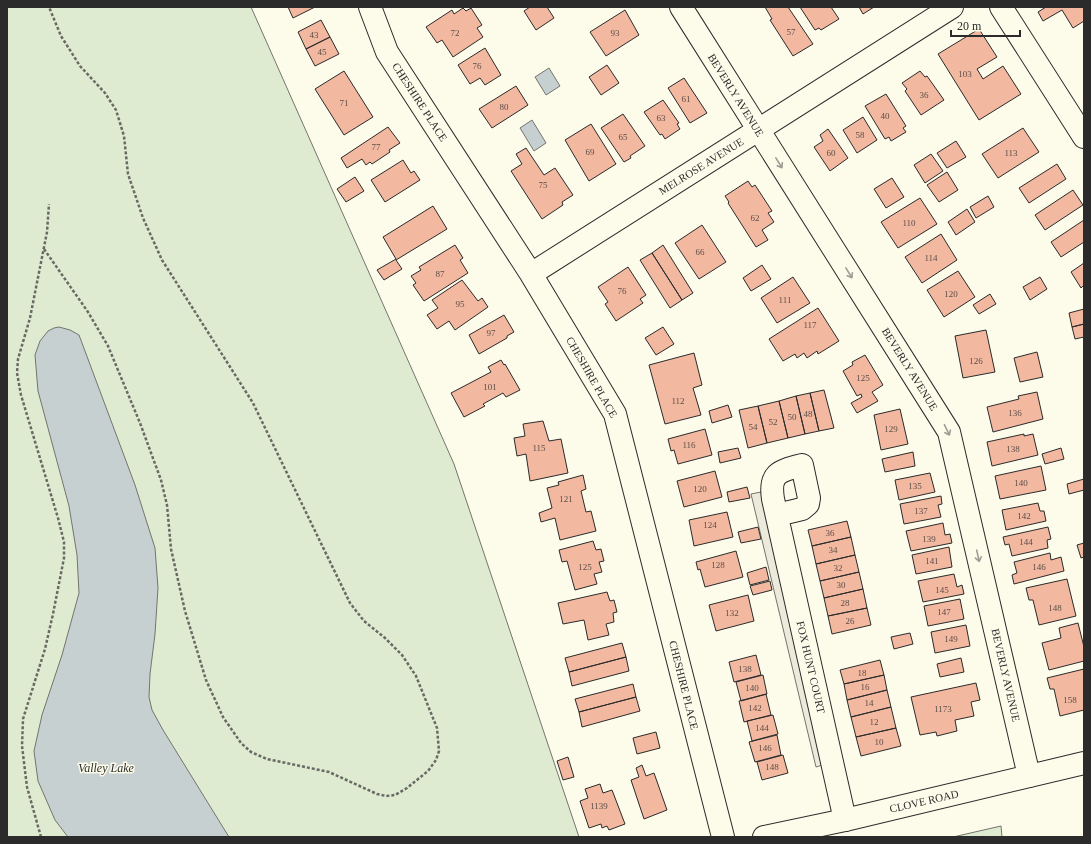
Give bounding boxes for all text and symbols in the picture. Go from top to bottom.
scale bar [951,12,1020,38]
text: 20 m [957,19,982,33]
house number: 57 [787,27,796,37]
house number: 72 [451,28,460,38]
house number: 93 [611,28,620,38]
house number: 43 [310,30,319,40]
house number: 45 [318,47,327,57]
street label: BEVERLY AVENUE [706,51,766,139]
street label: CHESHIRE PLACE [390,60,450,144]
house number: 76 [473,61,482,71]
house number: 103 [958,69,972,79]
house number: 36 [920,90,929,100]
house number: 61 [682,94,691,104]
house number: 71 [340,98,349,108]
house number: 80 [500,102,509,112]
house number: 40 [881,111,890,121]
house number: 63 [657,113,666,123]
house number: 58 [856,130,865,140]
house number: 65 [619,132,628,142]
street label: MELROSE AVENUE [657,135,746,197]
house number: 77 [372,142,381,152]
house number: 69 [586,147,595,157]
house number: 60 [827,148,836,158]
house number: 113 [1004,148,1018,158]
one-way arrow [775,157,783,168]
house number: 75 [539,180,548,190]
house number: 62 [751,213,760,223]
house number: 110 [902,218,916,228]
house number: 66 [696,247,705,257]
house number: 114 [924,253,938,263]
one-way arrow [844,267,853,278]
house number: 87 [436,269,445,279]
house number: 76 [618,286,627,296]
house number: 120 [944,289,958,299]
house number: 111 [779,295,791,305]
house number: 95 [456,299,465,309]
house number: 117 [803,320,817,330]
street label: BEVERLY AVENUE [880,325,940,413]
house number: 97 [487,328,496,338]
street label: CHESHIRE PLACE [564,334,620,420]
house number: 126 [969,356,983,366]
house number: 125 [856,373,870,383]
house number: 101 [483,382,497,392]
house number: 112 [671,396,685,406]
house number: 136 [1008,408,1022,418]
house number: 48 [804,409,813,419]
house number: 50 [788,412,797,422]
house number: 52 [769,417,778,427]
house number: 54 [749,422,758,432]
house number: 129 [884,424,898,434]
one-way arrow [944,424,951,436]
house number: 116 [682,440,696,450]
house number: 115 [532,443,546,453]
house number: 138 [1006,444,1020,454]
house number: 140 [1014,478,1028,488]
house number: 135 [908,481,922,491]
house number: 120 [693,484,707,494]
house number: 121 [559,494,573,504]
house number: 137 [914,506,928,516]
house number: 142 [1017,511,1031,521]
house number: 124 [703,520,717,530]
house number: 36 [826,528,835,538]
house number: 139 [922,534,936,544]
house number: 144 [1019,537,1033,547]
house number: 34 [829,545,838,555]
one-way arrow [975,549,983,562]
house number: 141 [925,556,939,566]
house number: 128 [711,560,725,570]
house number: 125 [578,562,592,572]
house number: 146 [1032,562,1046,572]
house number: 32 [834,563,843,573]
house number: 30 [837,580,846,590]
house number: 145 [935,585,949,595]
house number: 28 [841,598,850,608]
house number: 148 [1048,603,1062,613]
house number: 147 [937,607,951,617]
house number: 132 [725,608,739,618]
house number: 26 [846,616,855,626]
street label: FOX HUNT COURT [795,620,828,715]
street label: BEVERLY AVENUE [989,627,1023,723]
house number: 149 [944,634,958,644]
street label: CHESHIRE PLACE [667,639,701,731]
house number: 138 [738,664,752,674]
house number: 18 [858,668,867,678]
house number: 16 [861,682,870,692]
house number: 140 [745,683,759,693]
house number: 158 [1063,695,1077,705]
house number: 14 [865,698,874,708]
house number: 142 [748,703,762,713]
house number: 1173 [934,704,952,714]
house number: 12 [870,717,879,727]
house number: 144 [755,723,769,733]
house number: 10 [875,737,884,747]
house number: 146 [758,743,772,753]
water label: Valley Lake [78,761,134,775]
house number: 148 [765,762,779,772]
street label: CLOVE ROAD [888,787,960,815]
house number: 1139 [590,801,608,811]

